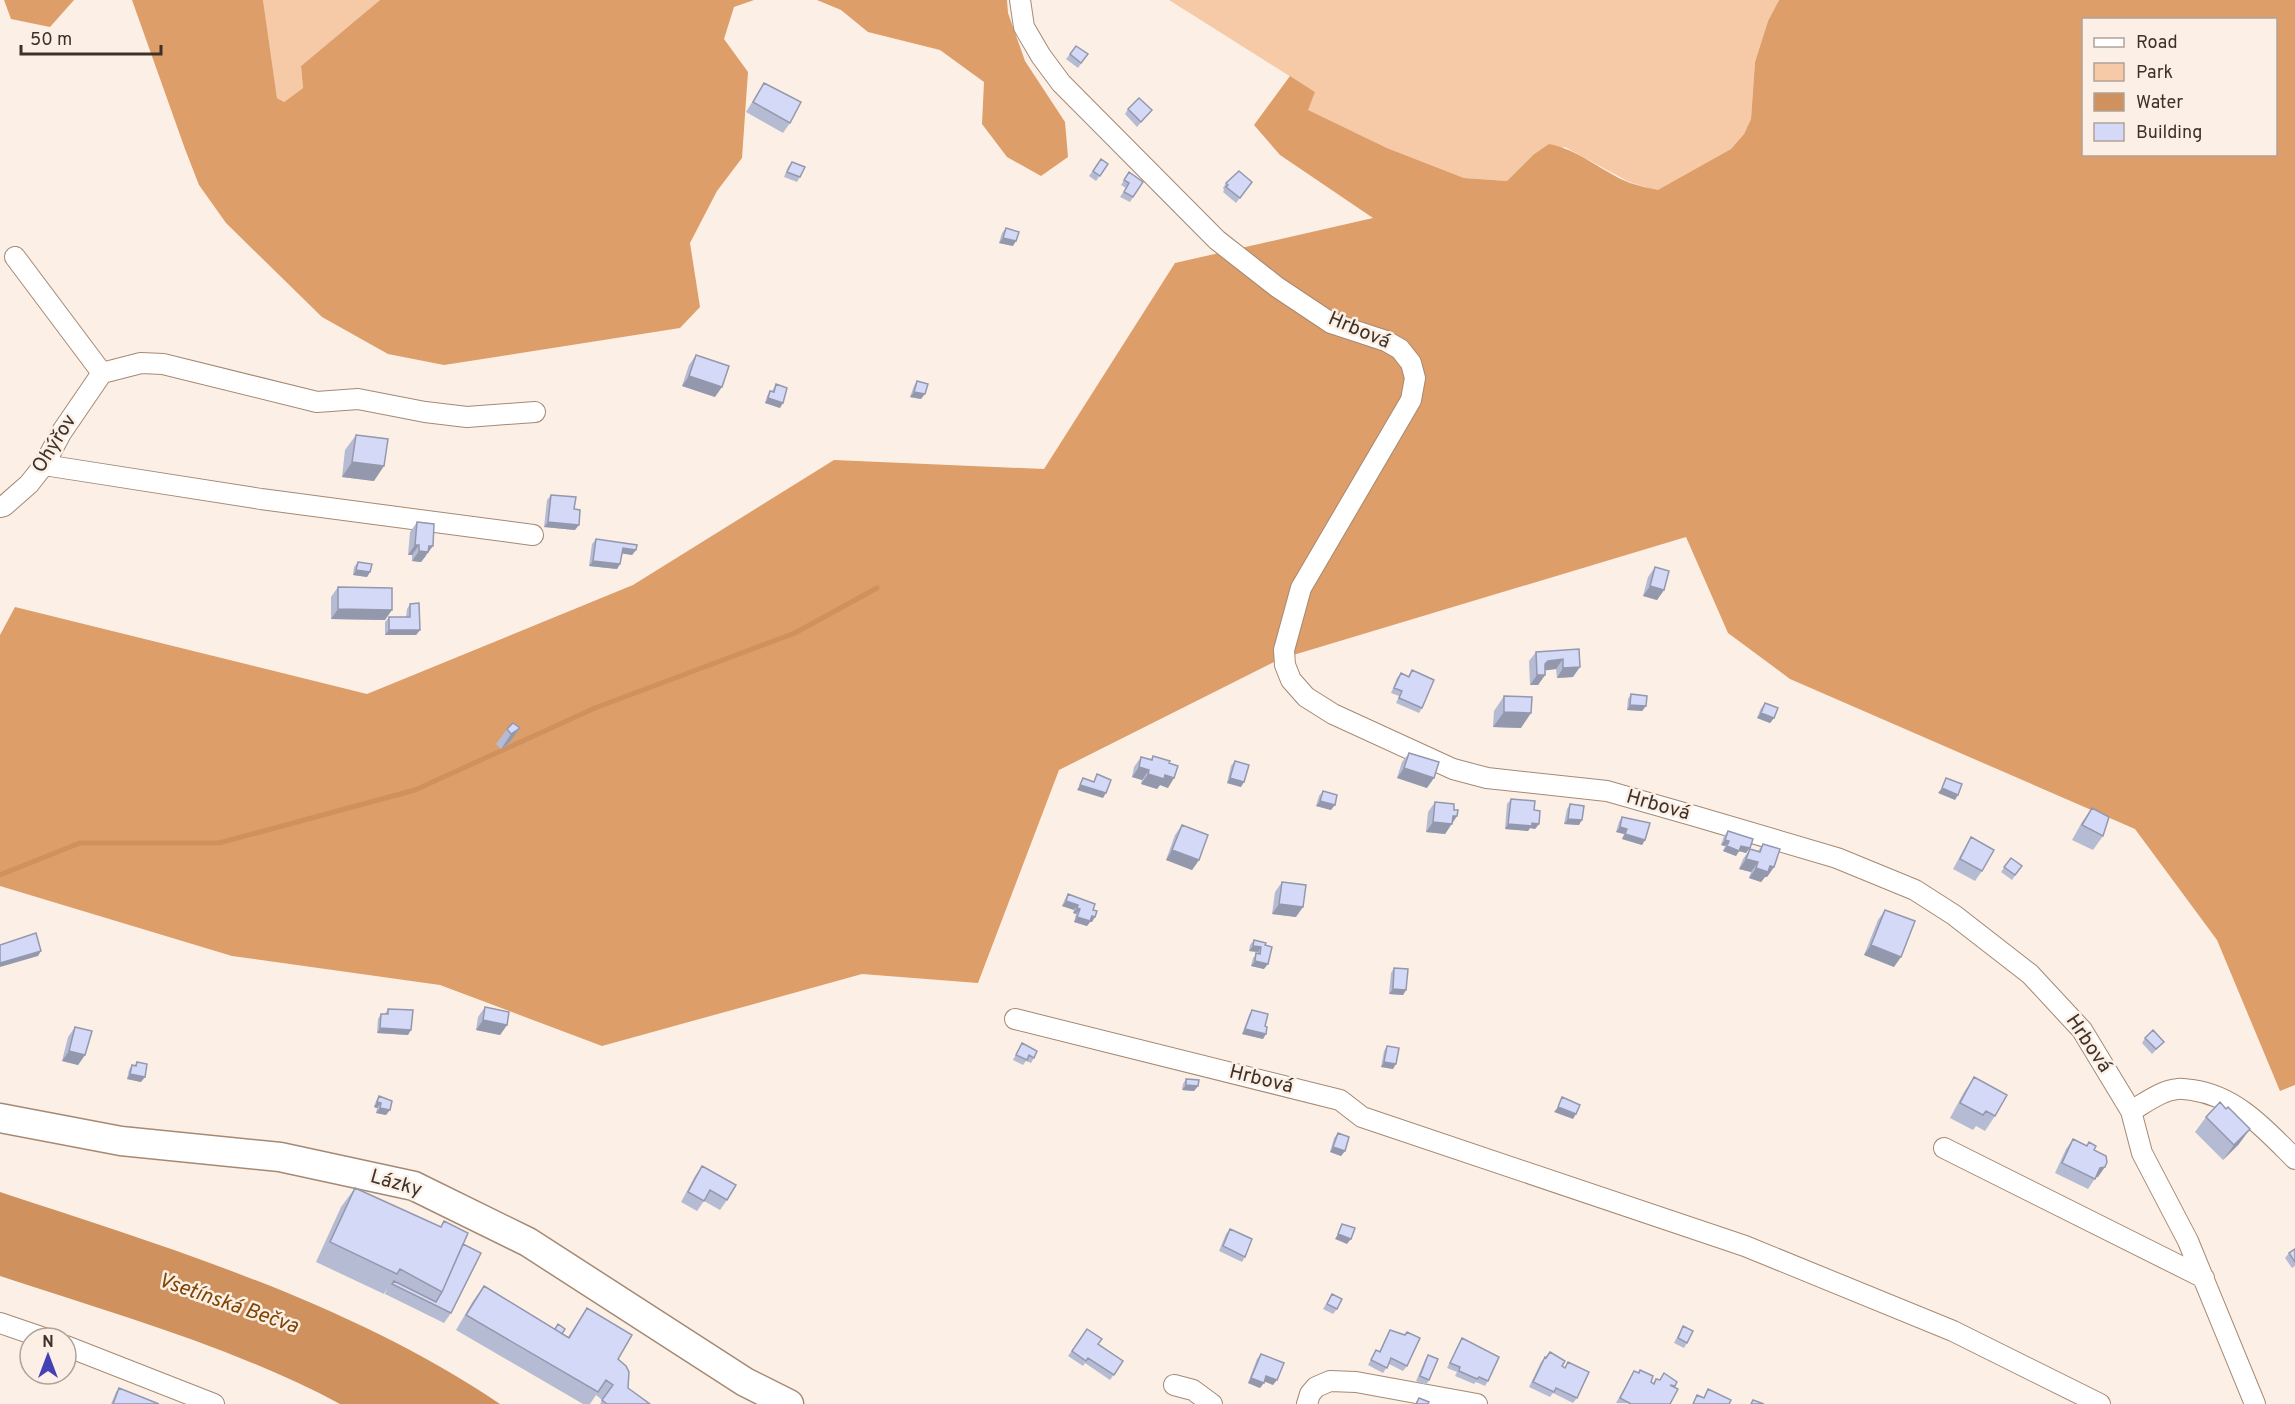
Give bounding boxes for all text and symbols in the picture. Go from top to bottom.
scale bar [21,18,160,56]
legend [2082,18,2277,156]
text: 50 m [30,29,72,52]
text: Road [2136,32,2178,55]
text: Park [2136,62,2173,85]
text: Water [2136,92,2183,115]
text: Building [2136,122,2202,145]
street label: Hrbová [1324,306,1394,356]
street label: Ohýřov [27,410,83,478]
street label: Hrbová [1623,785,1693,827]
street label: Hrbová [2059,1010,2117,1078]
street label: Hrbová [1226,1060,1296,1100]
street label: Lázky [367,1164,425,1204]
water label: Vsetínská Bečva [154,1267,302,1341]
north arrow [18,1326,78,1386]
text: N [42,1333,54,1353]

